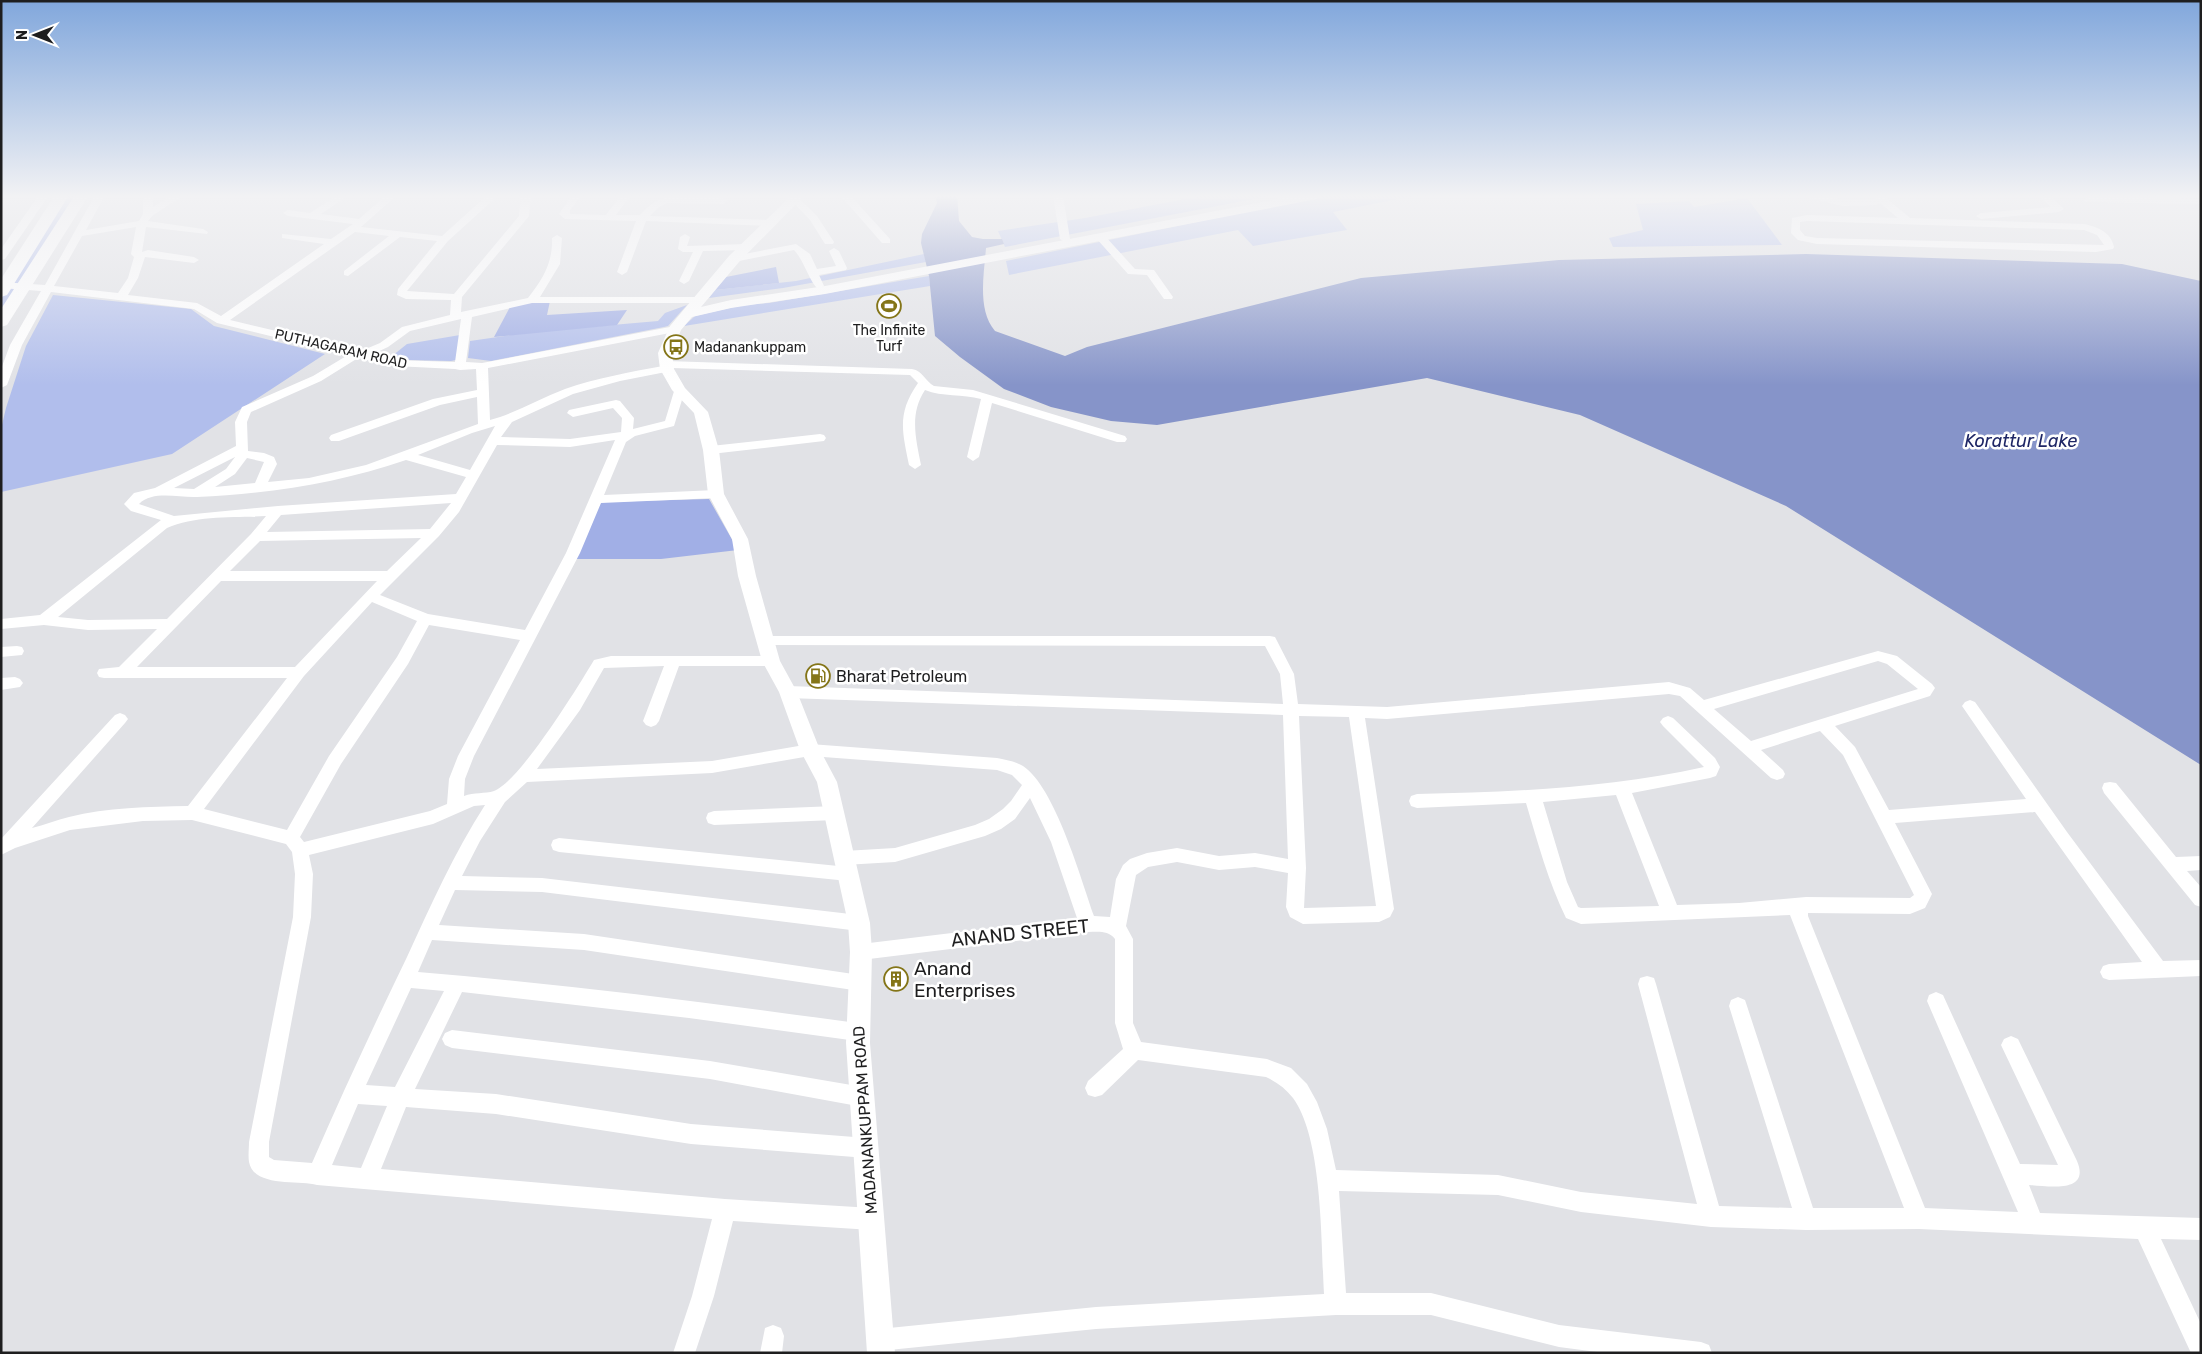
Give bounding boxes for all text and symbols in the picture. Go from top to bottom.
north arrow [10,10,60,60]
text: N [14,30,31,40]
sports icon: The Infinite Turf [876,293,902,319]
place label: The Infinite Turf [853,322,926,355]
street label: PUTHAGARAM ROAD [273,325,409,373]
bus stop icon: Madanankuppam [663,334,689,360]
place label: Madanankuppam [694,339,806,356]
water label: Korattur Lake [1965,430,2077,452]
fuel station icon: Bharat Petroleum [805,663,831,689]
place label: Bharat Petroleum [836,667,967,686]
street label: ANAND STREET [950,914,1090,952]
place label: Anand Enterprises [914,957,1015,1002]
building icon: Anand Enterprises [883,966,909,992]
street label: MADANANKUPPAM ROAD [849,1025,881,1215]

